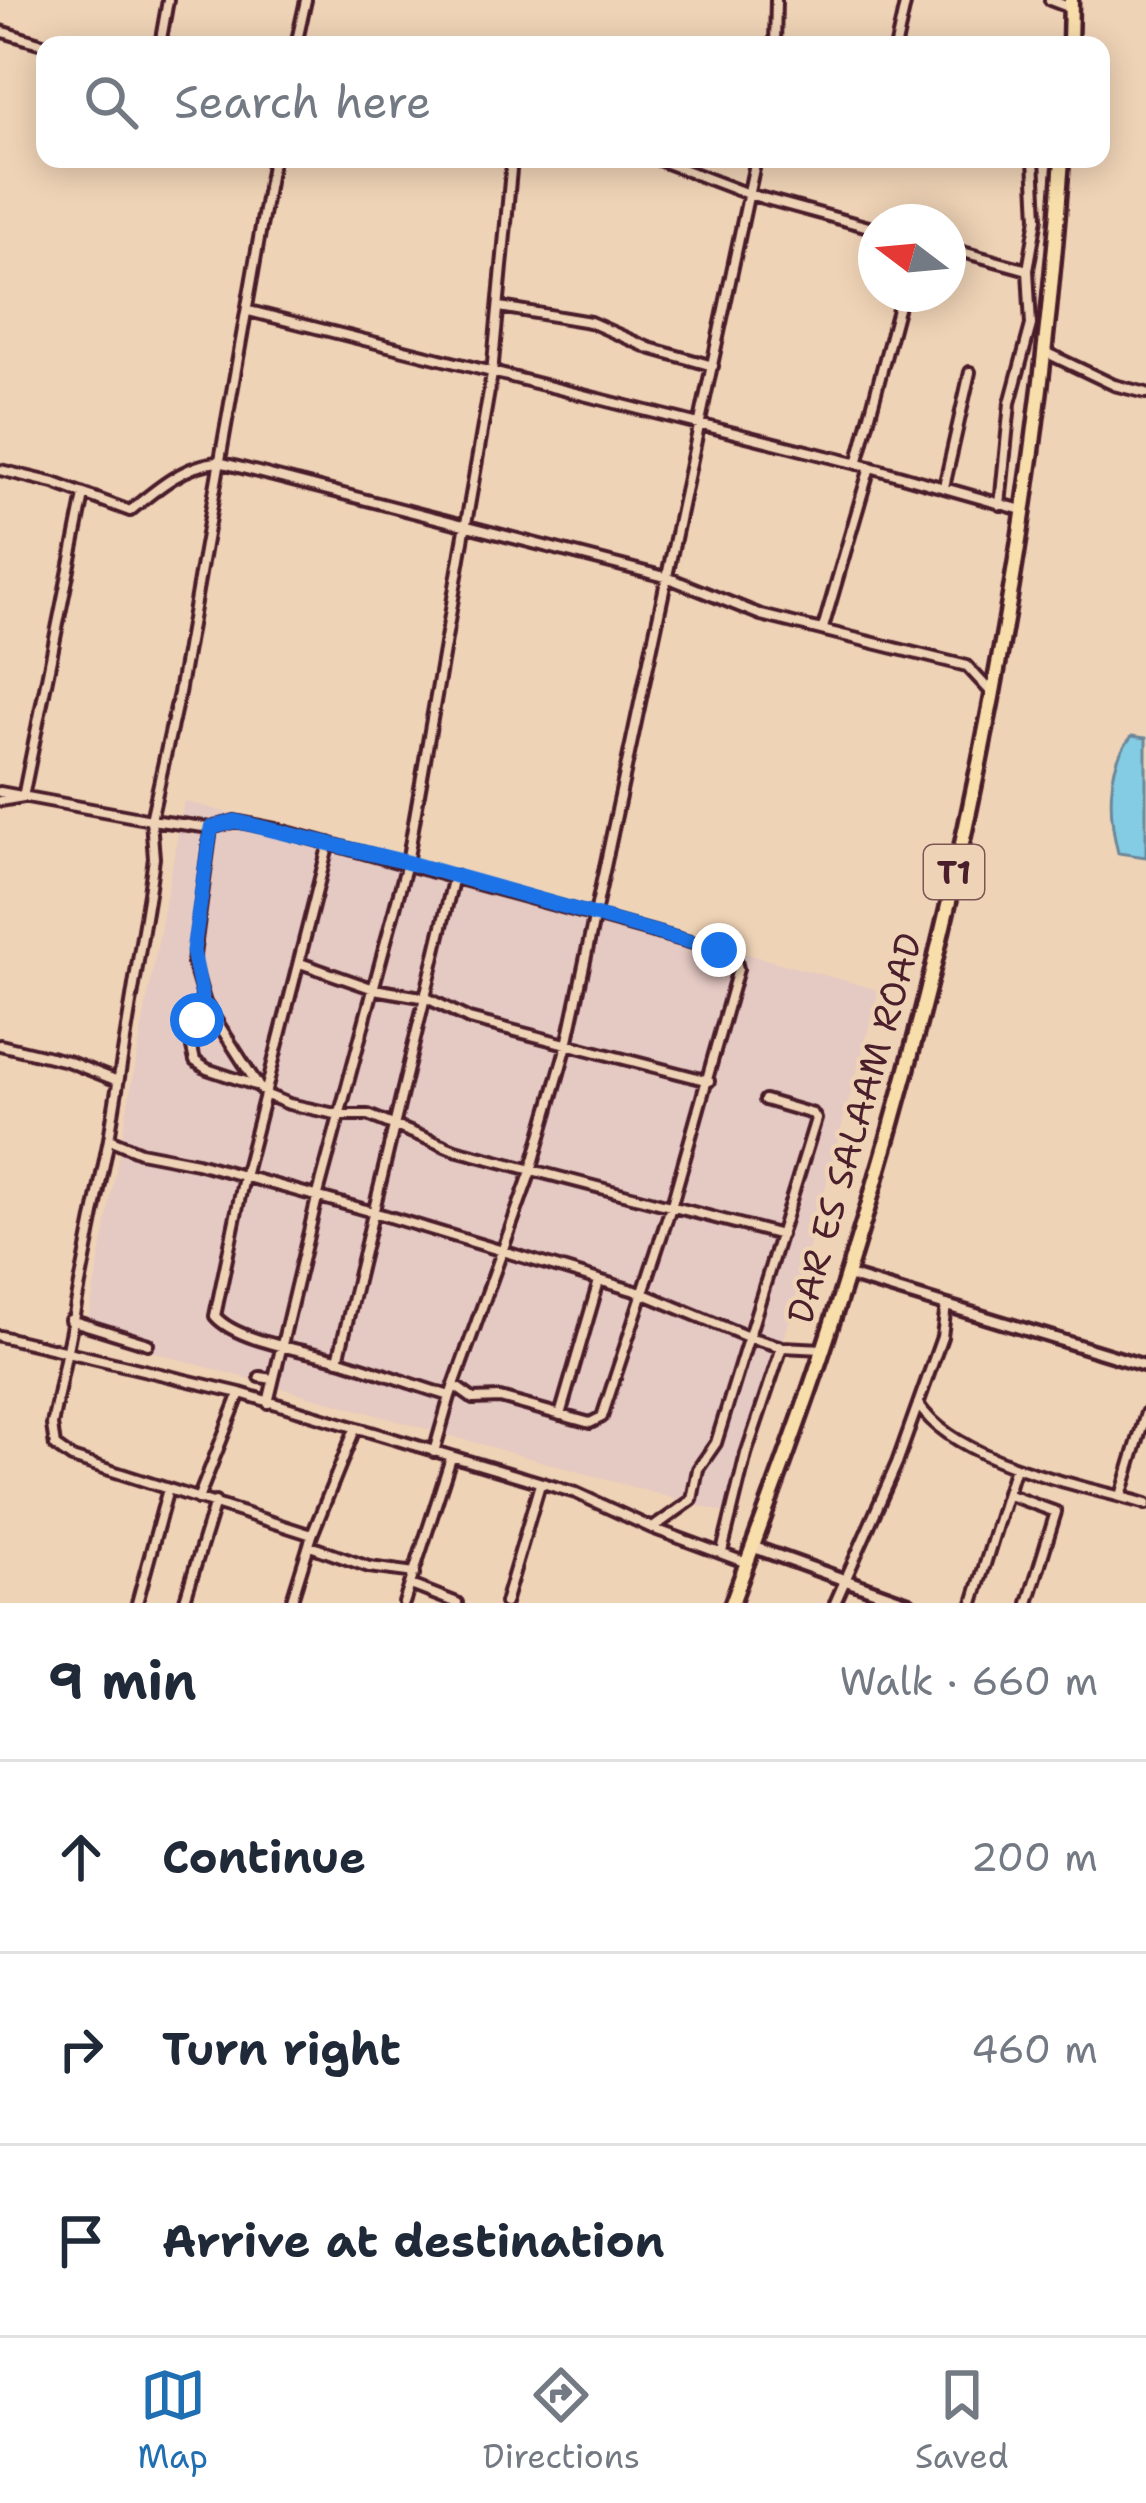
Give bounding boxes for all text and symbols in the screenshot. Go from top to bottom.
search box [36,36,1110,168]
icon: search [78,69,144,135]
text: Search here [174,72,431,132]
north arrow [858,204,966,312]
road number: T1 [924,845,984,899]
route end [692,923,746,977]
street label: DAR ES SALAAM ROAD [775,927,934,1329]
route start [170,993,224,1047]
text: 9 min [48,1647,197,1715]
text: Walk · 660 m [839,1655,1098,1707]
icon: ahead [48,1824,114,1890]
text: Continue [162,1827,366,1887]
text: 200 m [971,1831,1098,1883]
icon: right [48,2016,114,2082]
text: Turn right [162,2019,401,2079]
text: 460 m [971,2023,1098,2075]
icon: arrive [48,2208,114,2274]
text: Arrive at destination [162,2211,665,2271]
tab: Map [137,2362,208,2479]
tab: Directions [483,2362,640,2479]
tab: Saved [915,2362,1009,2479]

